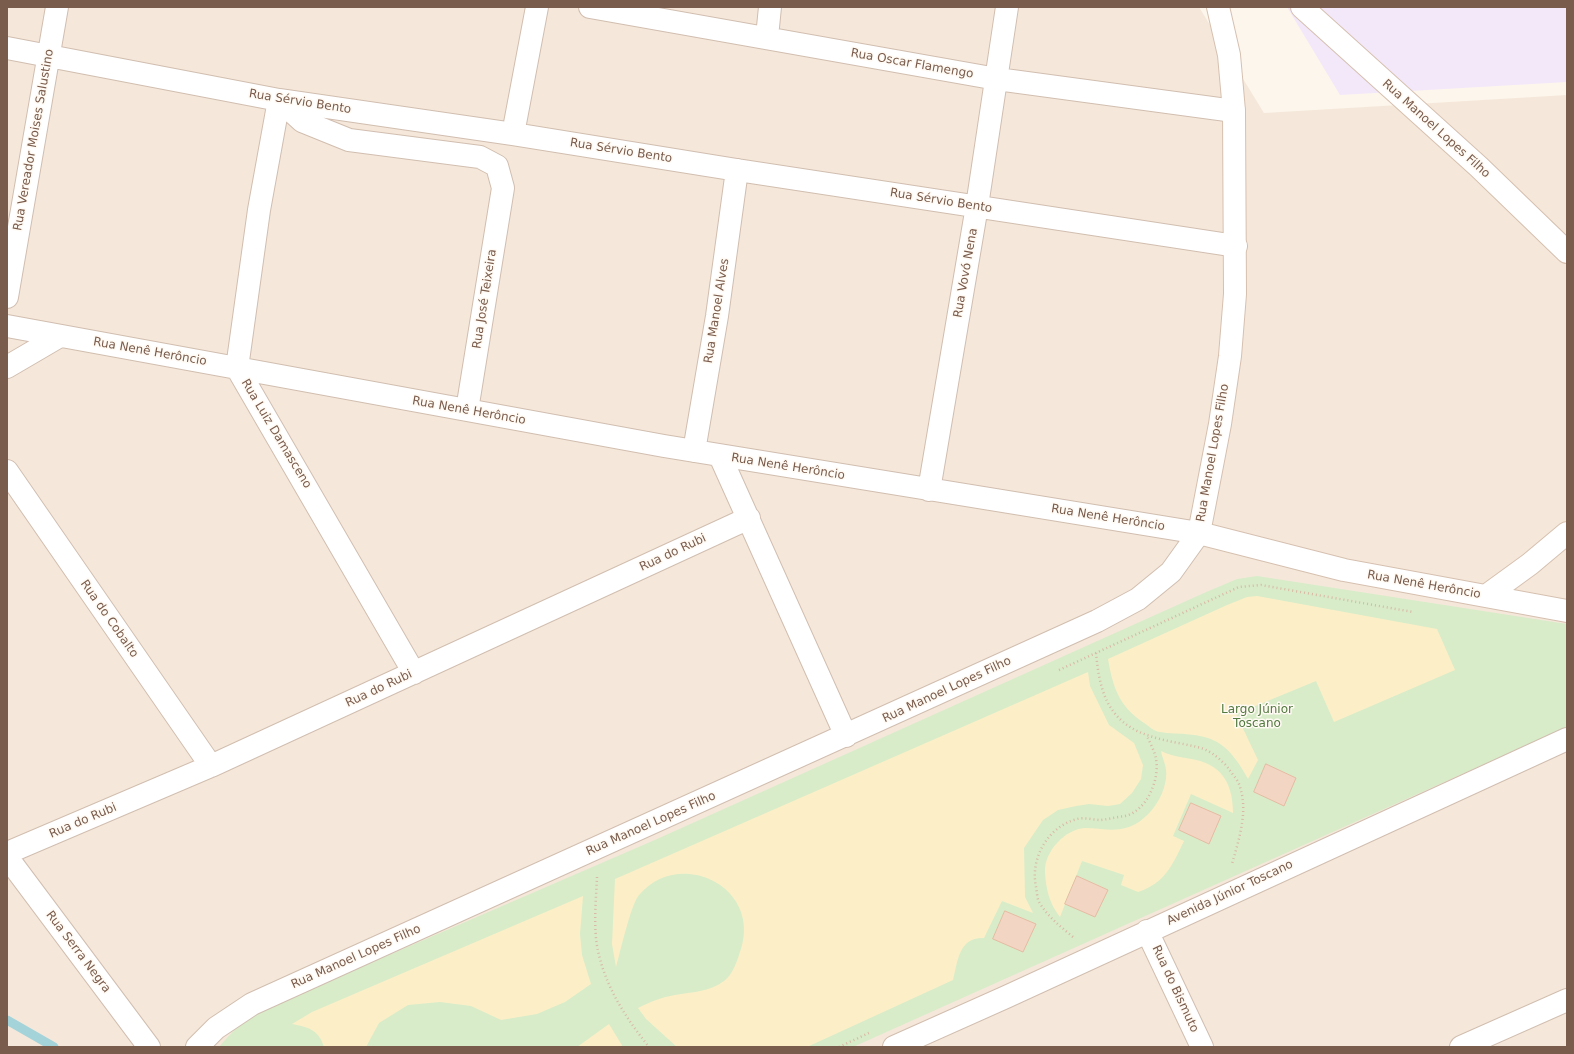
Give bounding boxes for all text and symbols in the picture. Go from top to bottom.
street label: Rua Oscar Flamengo [850,46,974,82]
street label: Rua Vereador Moises Salustino [11,48,57,232]
street label: Rua Manoel Lopes Filho [1379,77,1493,181]
street label: Rua Sérvio Bento [248,87,352,117]
street label: Rua Sérvio Bento [569,136,673,166]
street label: Rua Sérvio Bento [889,186,993,216]
street label: Rua Vovó Nena [951,227,981,319]
street label: Rua José Teixeira [470,248,500,350]
street label: Rua Manoel Alves [702,258,732,364]
street label: Rua Nenê Herôncio [92,335,208,369]
street label: Rua Luiz Damasceno [238,377,314,491]
street label: Rua Manoel Lopes Filho [1194,383,1232,523]
street label: Rua Nenê Herôncio [411,394,527,428]
street label: Rua Nenê Herôncio [730,451,846,483]
street label: Rua Nenê Herôncio [1050,502,1166,534]
street label: Rua do Rubi [637,531,709,575]
street label: Rua Nenê Herôncio [1366,568,1482,602]
street label: Rua do Cobalto [77,577,141,661]
street label: Rua Manoel Lopes Filho [880,654,1014,726]
street label: Rua do Rubi [343,667,415,711]
park label: Largo Júnior Toscano [1221,703,1293,731]
street label: Rua Manoel Lopes Filho [584,789,718,859]
street label: Rua do Rubi [47,800,119,842]
street label: Avenida Júnior Toscano [1165,857,1295,929]
street label: Rua Serra Negra [43,908,113,996]
street label: Rua Manoel Lopes Filho [289,922,423,992]
street label: Rua do Bismuto [1149,943,1201,1035]

